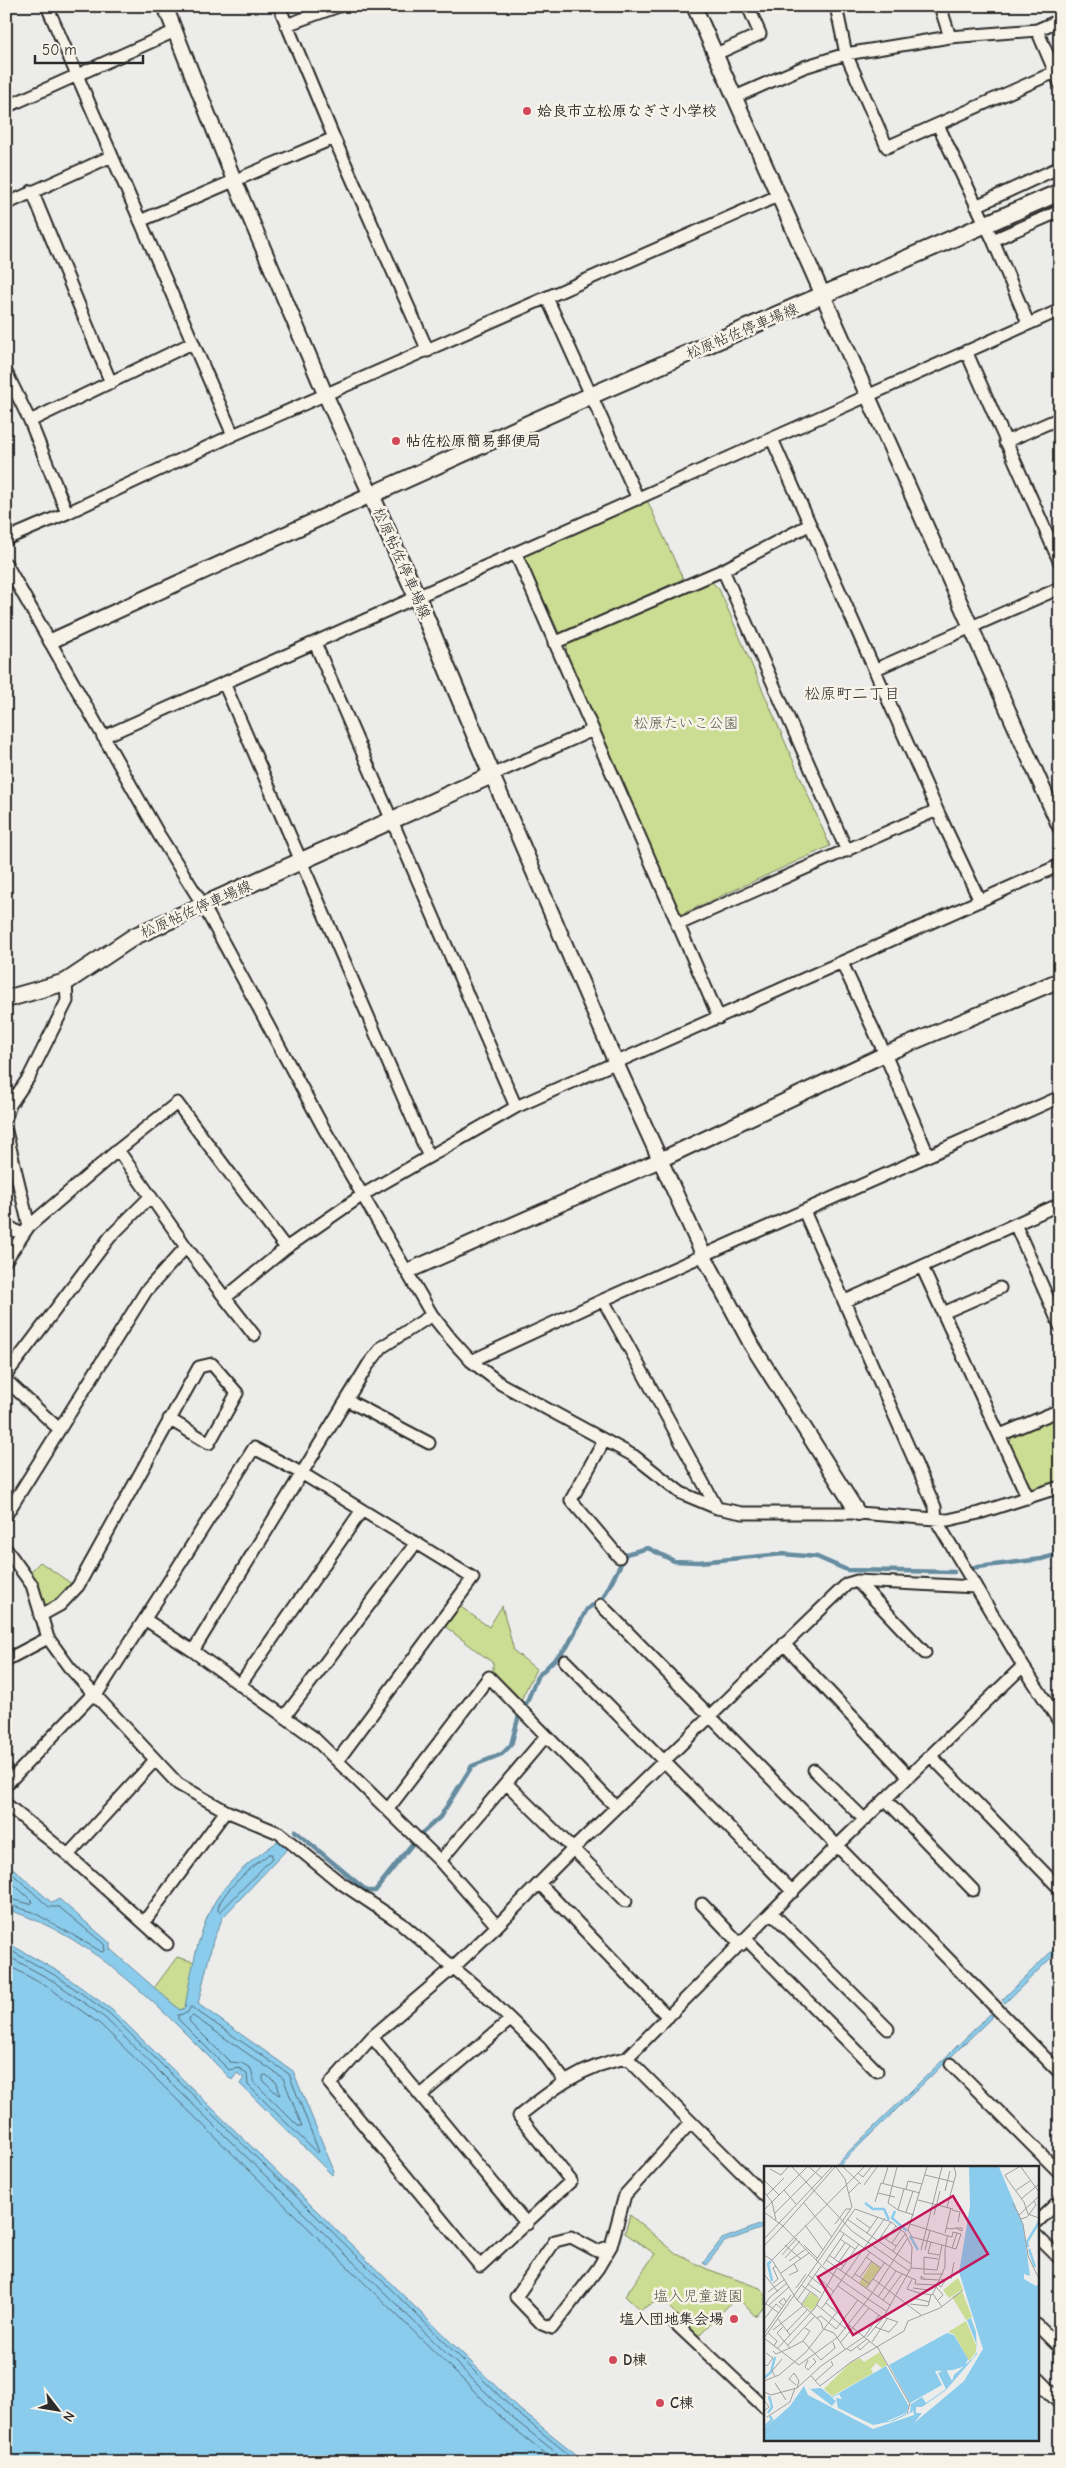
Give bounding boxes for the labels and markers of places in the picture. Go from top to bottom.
place label: 姶良市立松原なぎさ小学校 [537,102,717,120]
marker: 姶良市立松原なぎさ小学校 [521,105,533,117]
place label: 帖佐松原簡易郵便局 [406,432,541,450]
marker: 帖佐松原簡易郵便局 [390,435,402,447]
place label: 塩入団地集会場 [619,2310,724,2328]
marker: 塩入団地集会場 [728,2313,740,2325]
place label: D棟 [623,2351,647,2369]
marker: D棟 [607,2354,619,2366]
place label: C棟 [670,2394,694,2412]
marker: C棟 [654,2397,666,2409]

